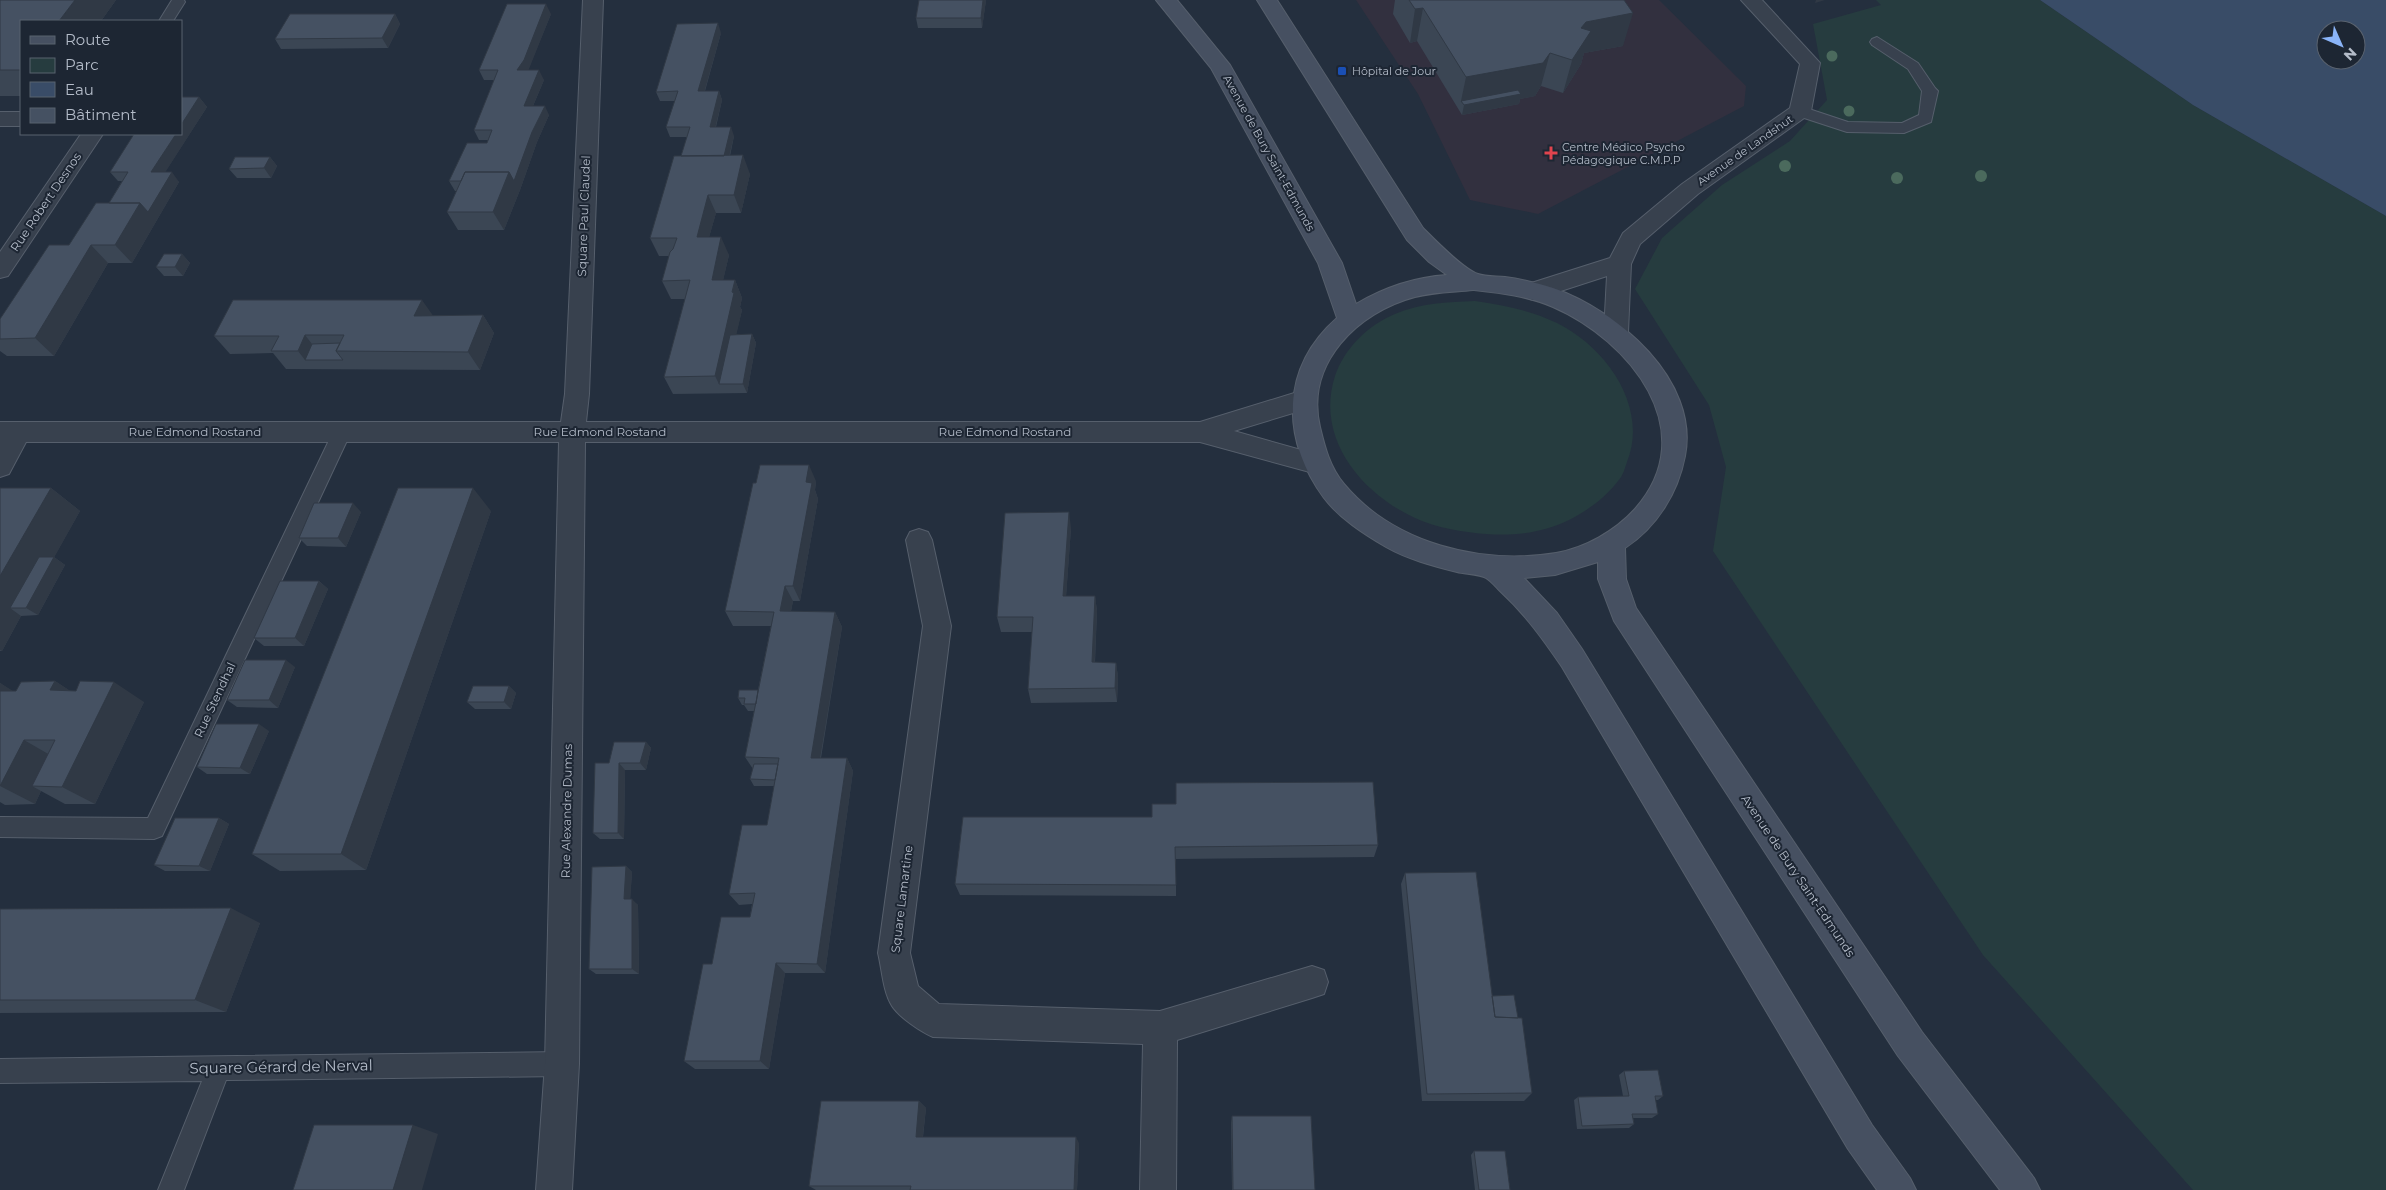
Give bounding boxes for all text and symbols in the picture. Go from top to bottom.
legend [20,20,182,135]
north arrow [2316,20,2366,70]
text: Route [65,30,110,49]
text: N [2340,44,2361,65]
text: Parc [65,55,99,74]
place label: Hôpital de Jour [1352,64,1436,78]
marker: Hôpital de Jour [1336,65,1348,77]
street label: Avenue de Bury Saint-Edmunds [1220,72,1318,234]
text: Eau [65,80,94,99]
text: Bâtiment [65,105,137,124]
street label: Avenue de Landshut [1694,111,1796,188]
place label: Centre Médico Psycho Pédagogique C.M.P.P [1562,140,1685,167]
marker: Centre Médico Psycho Pédagogique C.M.P.P [1544,146,1558,160]
street label: Rue Robert Desnos [7,149,84,254]
street label: Square Paul Claudel [574,155,593,277]
street label: Rue Edmond Rostand [129,424,261,439]
street label: Rue Edmond Rostand [534,424,666,439]
street label: Rue Edmond Rostand [939,424,1071,439]
street label: Rue Stendhal [191,660,238,740]
street label: Rue Alexandre Dumas [558,744,575,878]
street label: Avenue de Bury Saint-Edmunds [1738,792,1859,960]
street label: Square Lamartine [887,844,916,954]
street label: Square Gérard de Nerval [189,1055,373,1078]

